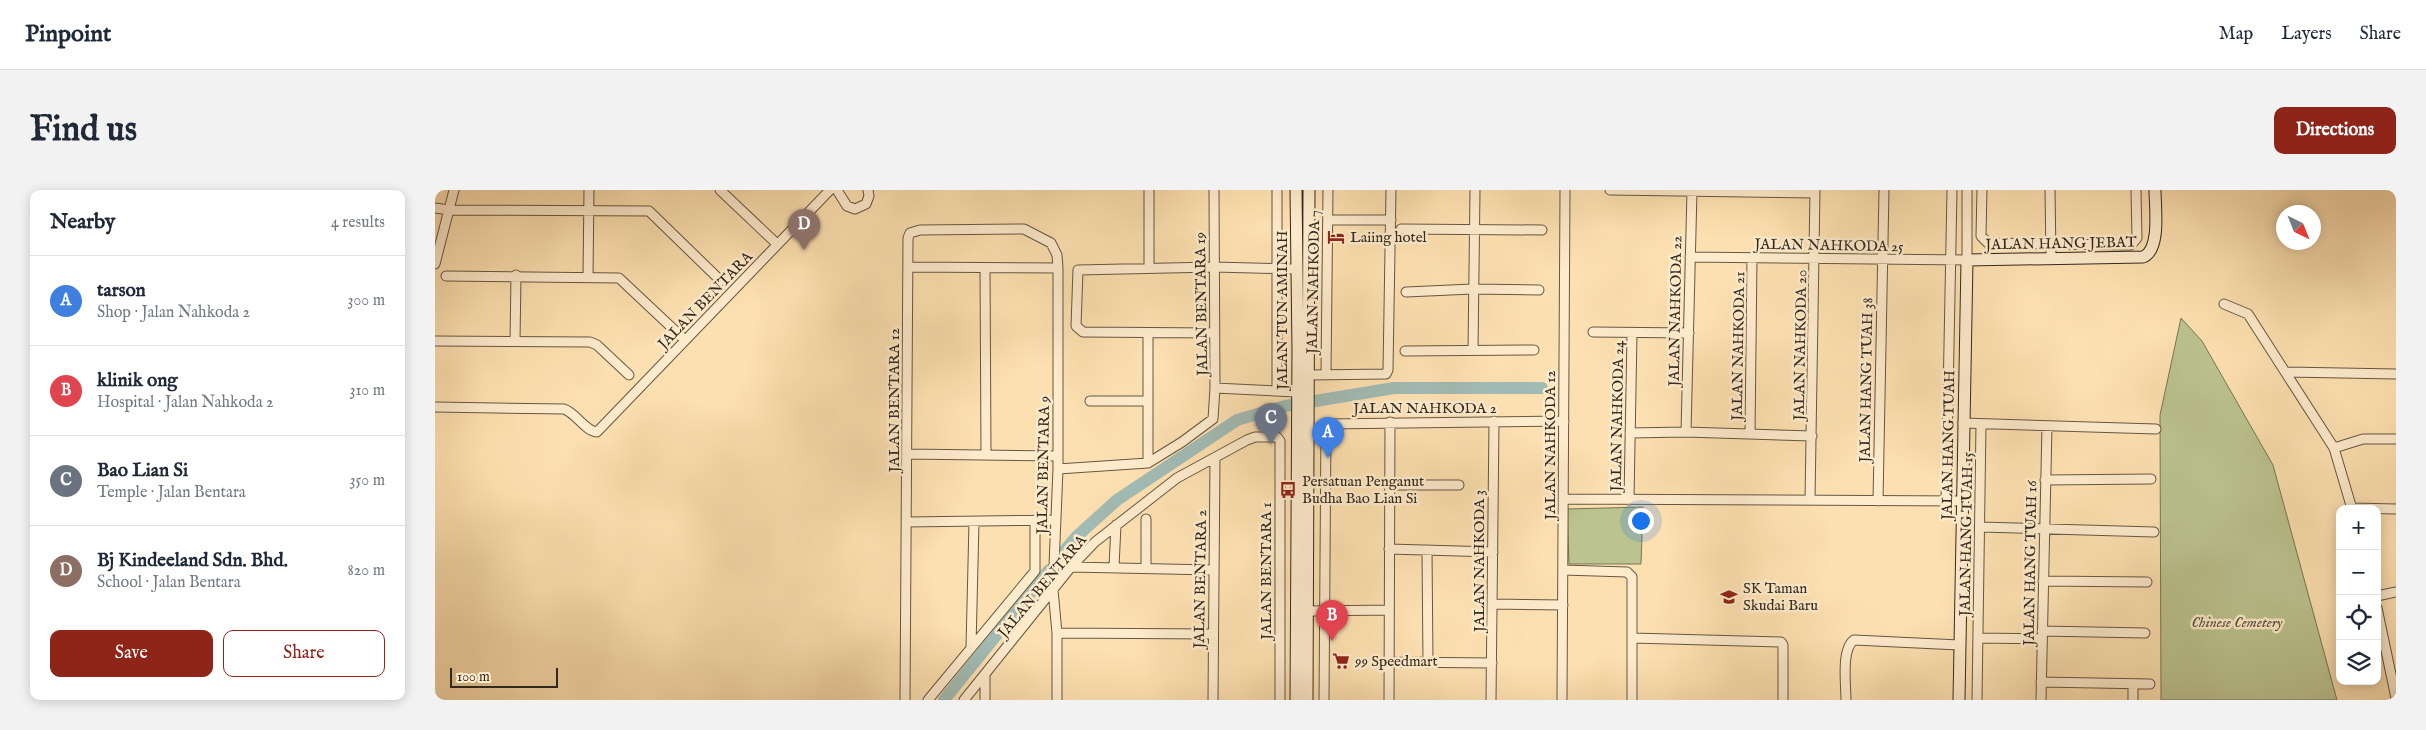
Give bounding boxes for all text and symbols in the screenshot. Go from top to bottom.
text: Pinpoint [25,19,111,50]
text: Map [2219,23,2253,46]
text: Layers [2281,23,2332,46]
text: Share [2360,23,2401,46]
button: Directions [2274,107,2396,154]
text: Find us [30,108,137,153]
north arrow [2276,205,2321,250]
text: Nearby [50,209,115,236]
pin: D [788,209,820,250]
street label: JALAN NAHKODA 7 [1303,210,1324,356]
text: 4 results [331,213,385,233]
hotel icon: Laiing hotel [1326,227,1346,247]
place label: Laiing hotel [1350,228,1428,247]
street label: JALAN TUN AMINAH [1273,230,1292,392]
street label: JALAN BENTARA 19 [1191,232,1212,378]
street label: JALAN HANG JEBAT [1983,233,2137,254]
street label: JALAN NAHKODA 25 [1752,235,1904,256]
street label: JALAN NAHKODA 22 [1665,236,1686,389]
street label: JALAN BENTARA [653,247,757,355]
street label: JALAN NAHKODA 20 [1790,269,1811,423]
street label: JALAN NAHKODA 21 [1728,271,1749,423]
text: tarson [97,279,146,303]
text: A [61,291,71,311]
text: 300 m [347,291,385,311]
street label: JALAN HANG TUAH 38 [1856,297,1877,465]
text: Shop · Jalan Nahkoda 2 [97,303,250,323]
street label: JALAN BENTARA 12 [885,328,904,474]
street label: JALAN NAHKODA 24 [1607,340,1628,494]
text: klinik ong [97,369,178,393]
street label: JALAN NAHKODA 12 [1541,370,1560,522]
street label: JALAN HANG TUAH [1938,370,1959,522]
text: B [61,381,71,401]
text: 310 m [349,381,385,401]
text: Hospital · Jalan Nahkoda 2 [97,393,274,413]
street label: JALAN BENTARA 9 [1033,396,1054,536]
street label: JALAN NAHKODA 2 [1351,399,1497,418]
pin: C [1255,403,1287,444]
pin: A [1312,417,1344,458]
street label: JALAN HANG TUAH 15 [1956,451,1977,618]
text: Bao Lian Si [97,459,188,483]
text: C [60,471,72,491]
text: 350 m [350,471,385,491]
place label: Persatuan Penganut Budha Bao Lian Si [1302,472,1424,508]
bus stop icon: Persatuan Penganut Budha Bao Lian Si [1278,480,1298,500]
street label: JALAN HANG TUAH 16 [2020,480,2041,648]
text: Temple · Jalan Bentara [97,483,246,503]
street label: JALAN NAHKODA 3 [1470,490,1489,634]
street label: JALAN BENTARA 1 [1257,502,1276,642]
map controls [2336,505,2381,685]
button: + [2336,505,2381,550]
your location [1628,508,1654,534]
street label: JALAN BENTARA 2 [1190,510,1211,651]
street label: JALAN BENTARA [993,530,1091,643]
text: Bj Kindeeland Sdn. Bhd. [97,549,288,573]
button: − [2336,550,2381,595]
text: D [60,561,72,581]
text: 820 m [348,561,385,581]
text: School · Jalan Bentara [97,573,241,593]
place label: SK Taman Skudai Baru [1743,579,1818,615]
school or university icon: SK Taman Skudai Baru [1719,587,1739,607]
button: locate [2336,595,2381,640]
pin: B [1316,600,1348,641]
park label: Chinese Cemetery [2192,613,2283,632]
button: Save [50,630,213,677]
button: Share [223,630,385,677]
button: layers [2336,640,2381,685]
supermarket icon: 99 Speedmart [1331,651,1351,671]
place label: 99 Speedmart [1354,652,1438,671]
scale bar [450,665,557,688]
text: 100 m [457,668,490,686]

